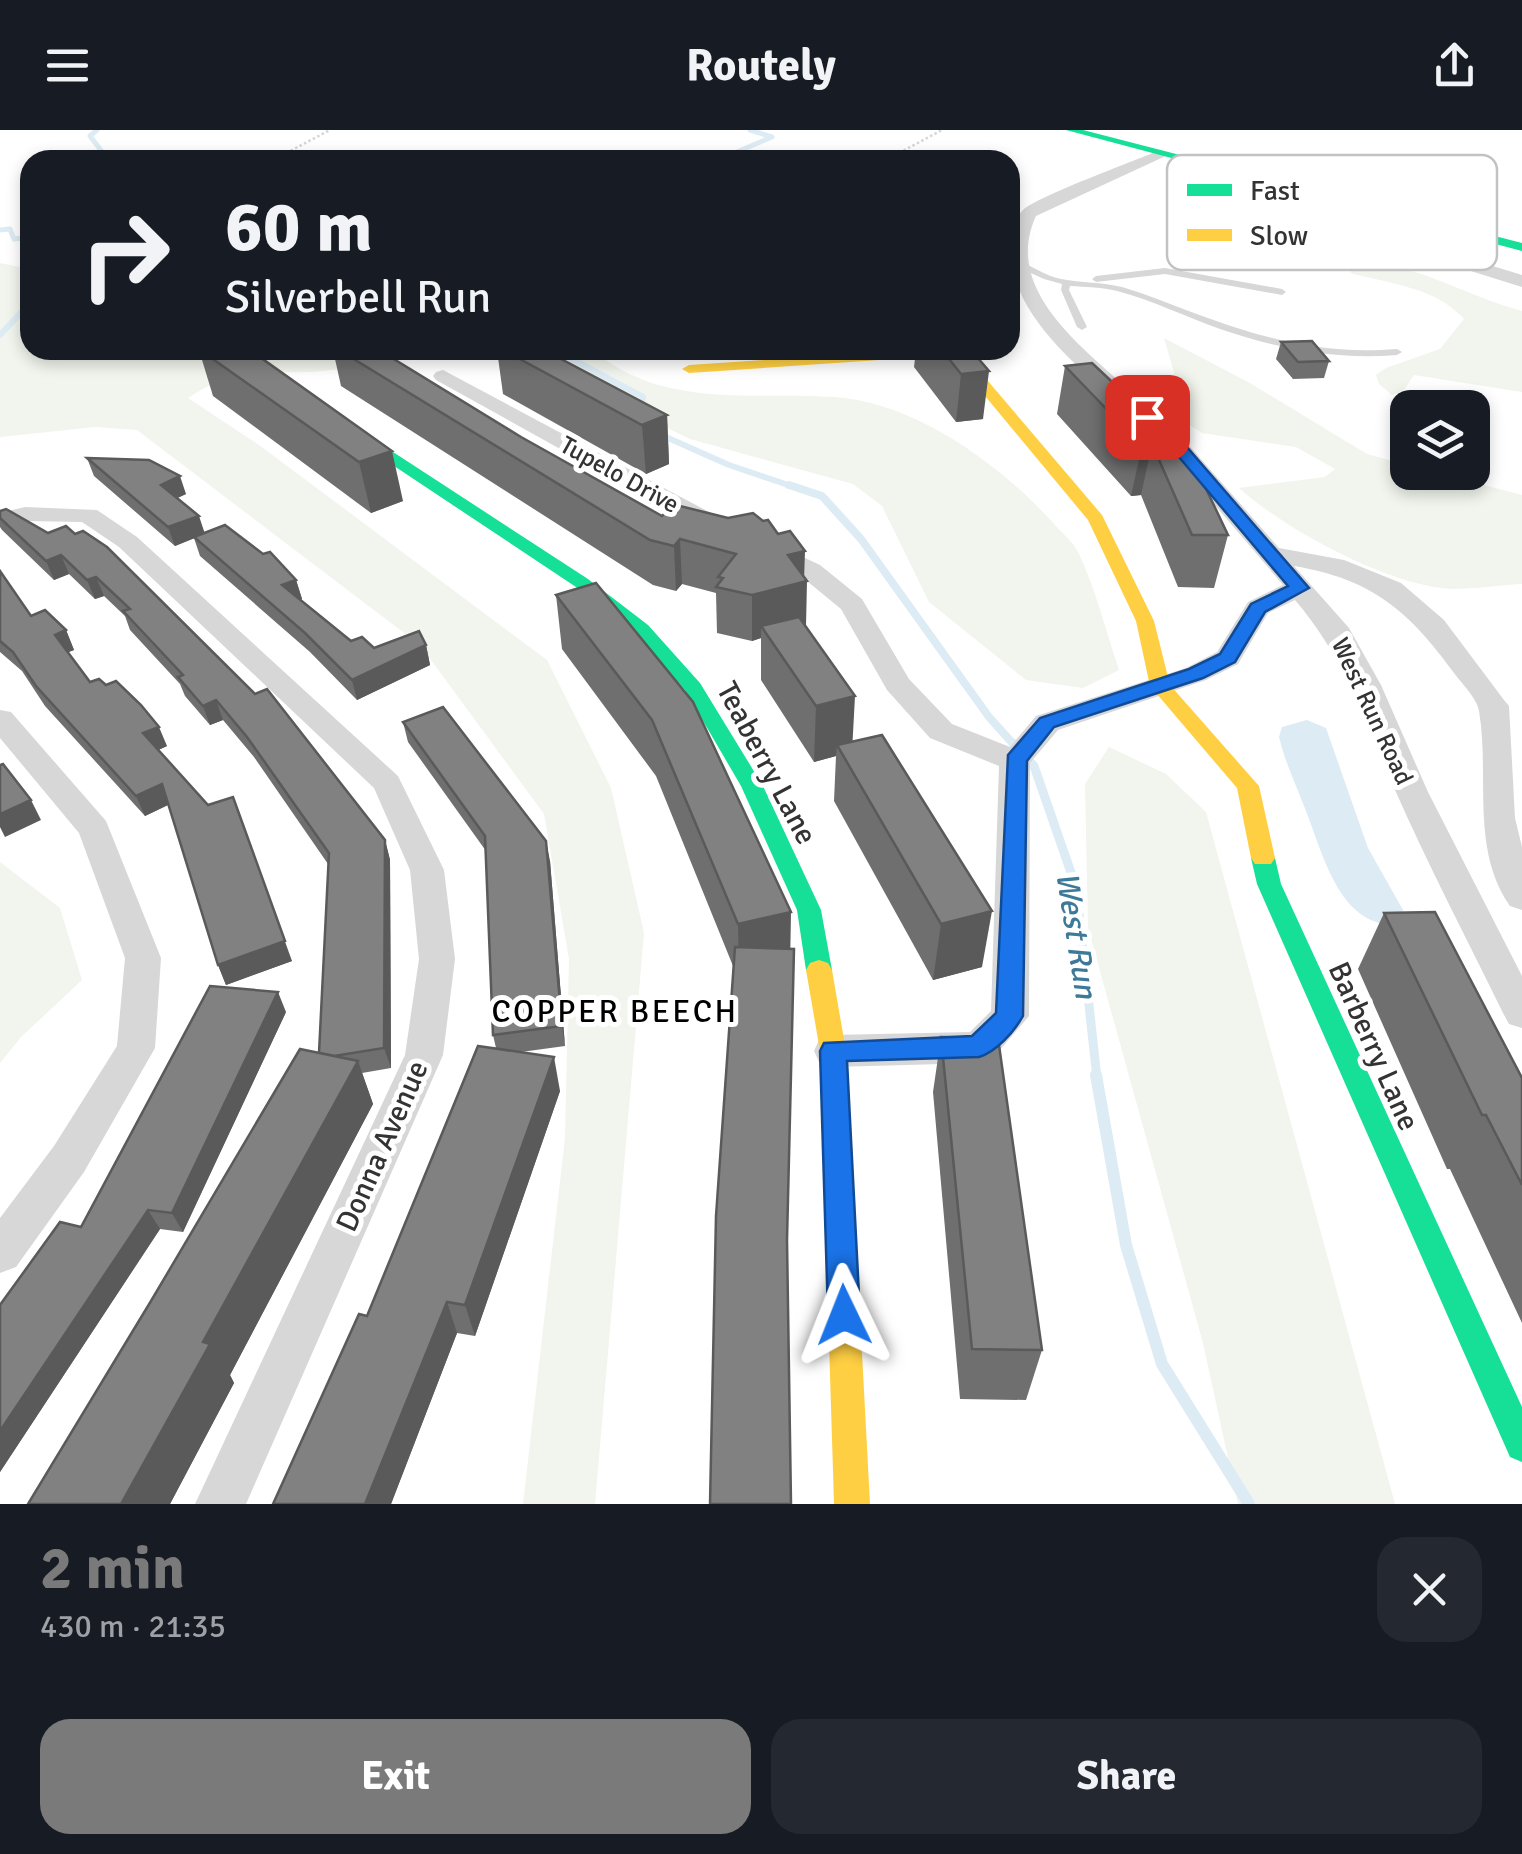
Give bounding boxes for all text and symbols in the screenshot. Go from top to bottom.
icon: menu [40,38,95,93]
text: Routely [686,38,836,93]
icon: share [1427,38,1482,93]
legend [1167,155,1497,270]
text: Fast [1250,174,1300,208]
text: 60 m [225,184,373,270]
icon: right [60,190,190,320]
text: Slow [1250,219,1308,253]
text: Silverbell Run [225,270,491,325]
pin [1105,375,1190,460]
icon: arrive [1120,390,1175,445]
map controls [1390,390,1490,490]
button: layers [1390,390,1490,490]
street label: Tupelo Drive [555,429,685,520]
street label: West Run Road [1325,633,1420,790]
street label: Teaberry Lane [708,676,825,851]
water label: West Run [1047,869,1106,1003]
street label: Barberry Lane [1320,956,1427,1136]
district label: COPPER BEECH [491,992,739,1031]
street label: Donna Avenue [328,1055,437,1238]
position arrow [792,1263,896,1367]
text: 2 min [40,1532,185,1606]
button: close [1377,1537,1482,1642]
text: 430 m · 21:35 [40,1607,226,1646]
button: Exit [40,1719,751,1834]
button: Share [771,1719,1482,1834]

